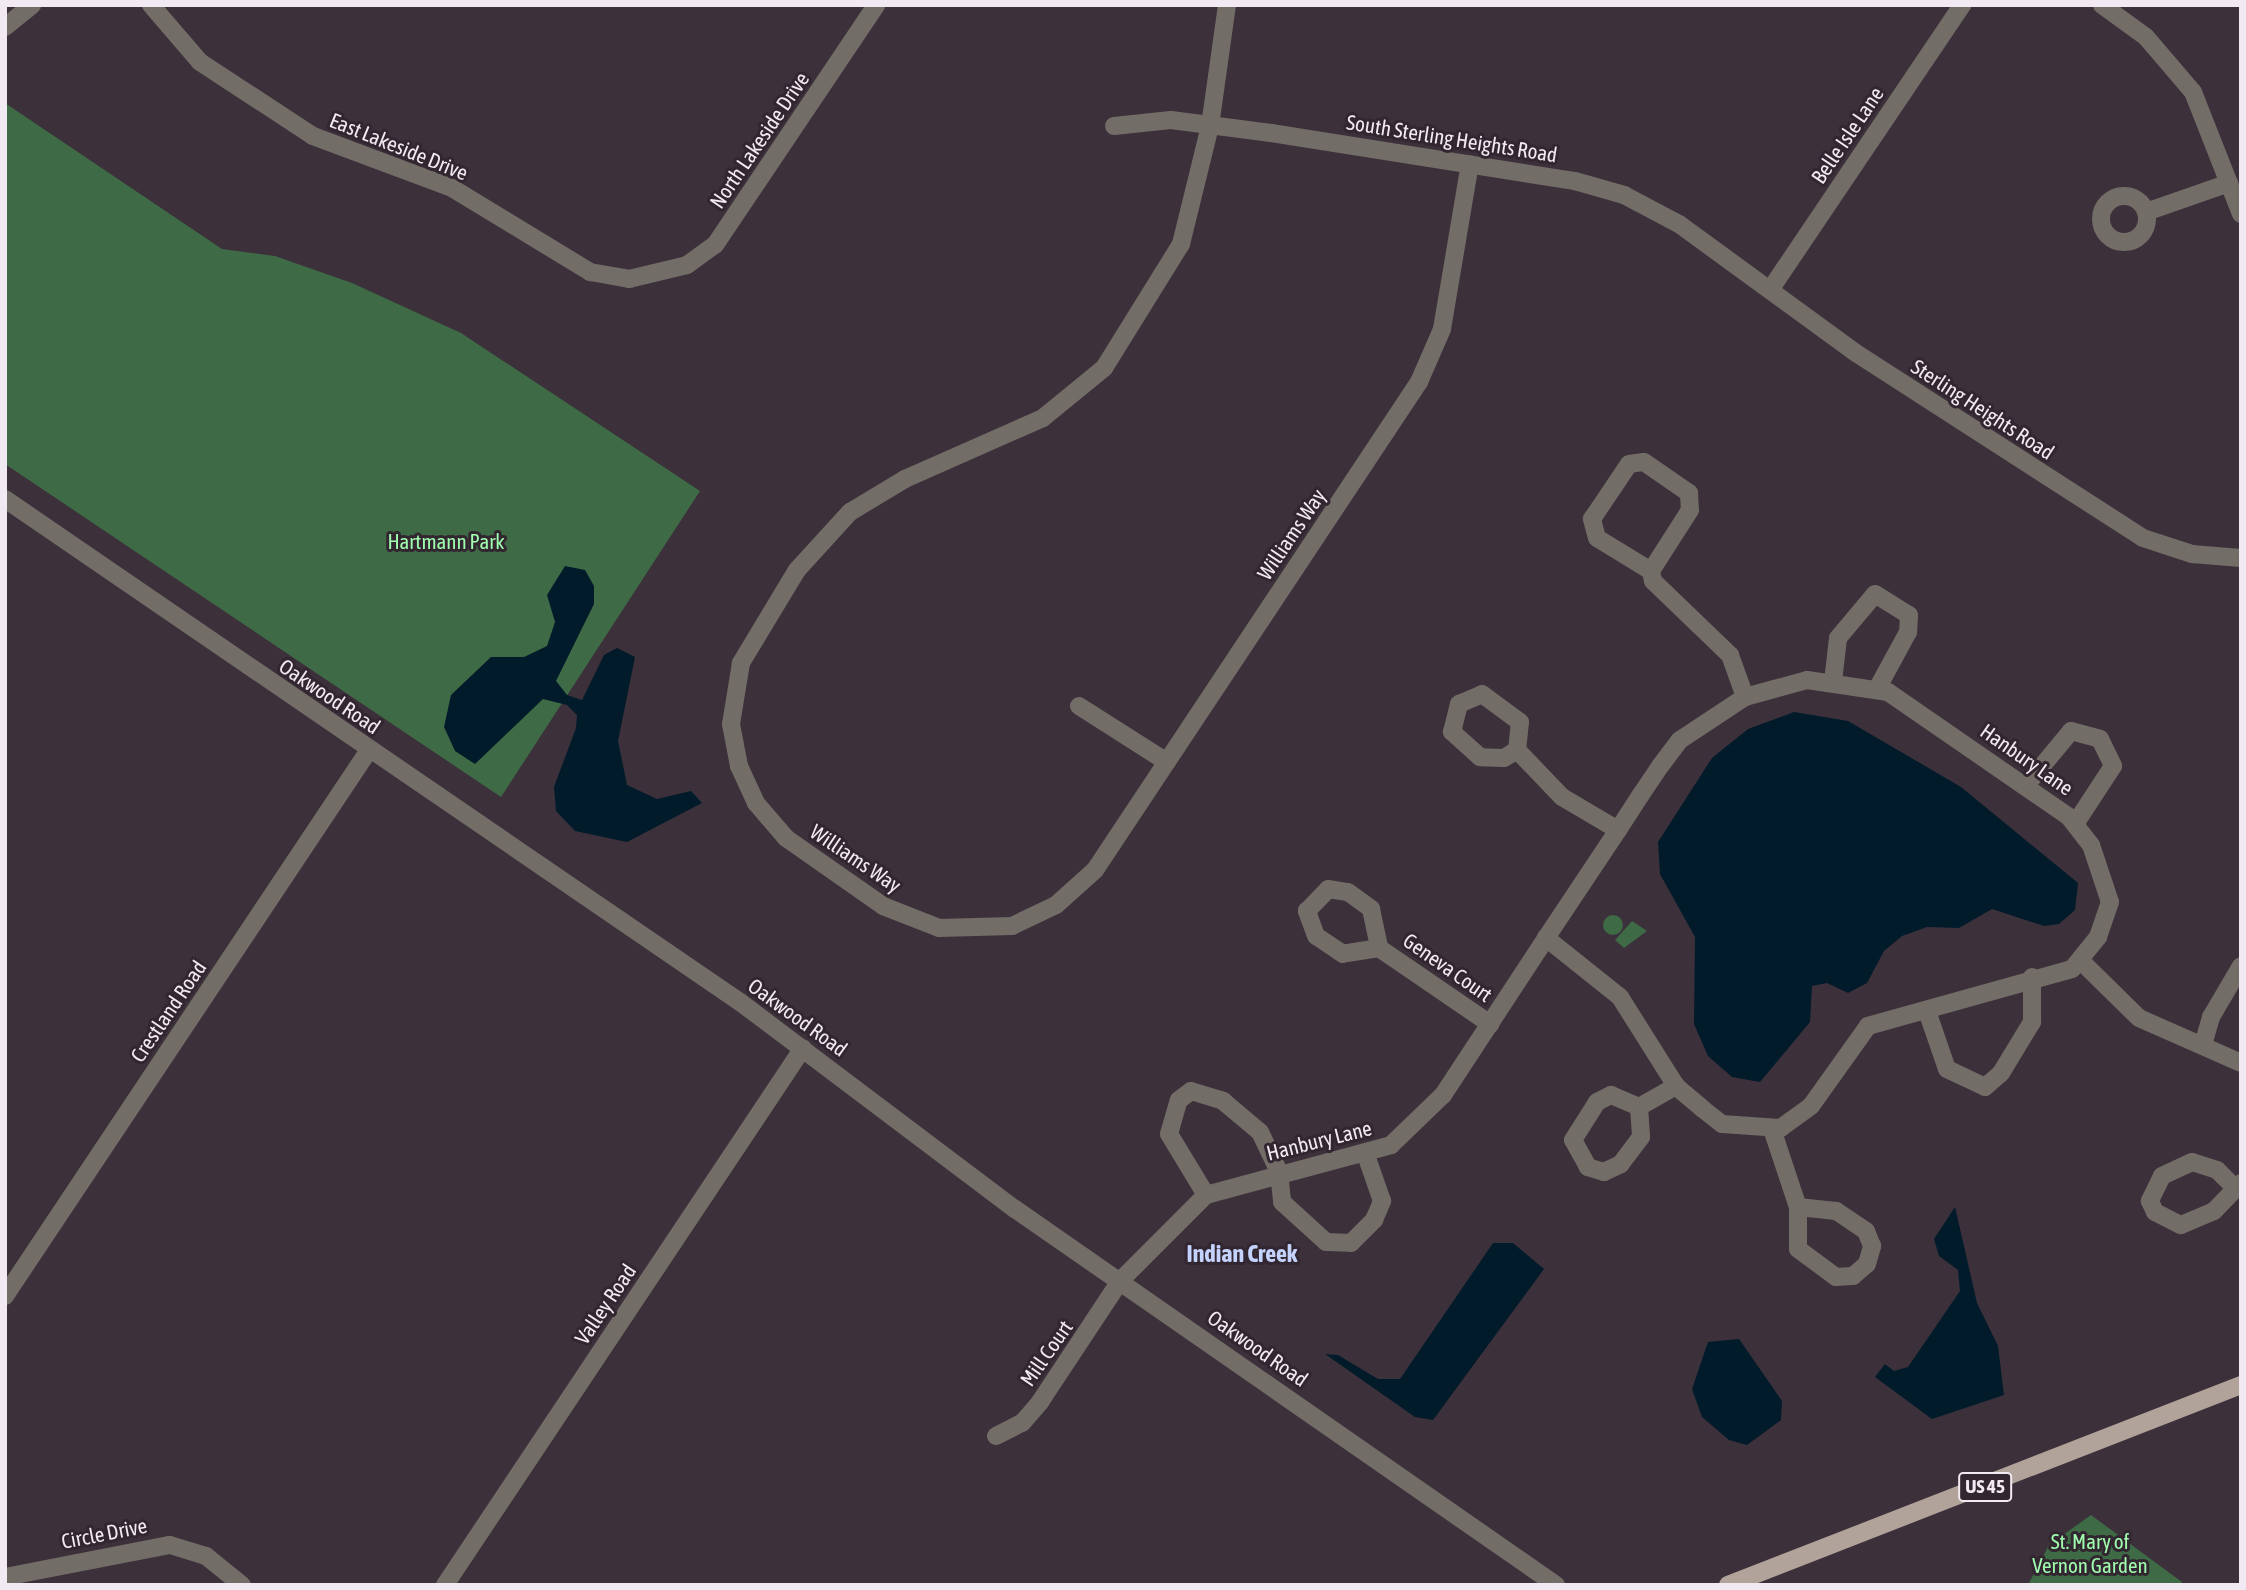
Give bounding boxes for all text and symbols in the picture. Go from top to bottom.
street label: North Lakeside Drive [704,67,814,213]
street label: Belle Isle Lane [1806,82,1888,188]
street label: East Lakeside Drive [326,107,472,185]
street label: South Sterling Heights Road [1345,109,1559,167]
street label: Sterling Heights Road [1907,353,2059,465]
street label: Williams Way [1251,484,1331,584]
park label: Hartmann Park [387,528,505,554]
street label: Oakwood Road [275,653,385,739]
street label: Hanbury Lane [1976,718,2078,800]
street label: Williams Way [806,818,906,898]
street label: Geneva Court [1399,927,1497,1007]
street label: Crestland Road [125,955,211,1067]
street label: Oakwood Road [744,973,852,1061]
street label: Hanbury Lane [1264,1115,1374,1165]
district label: Indian Creek [1187,1240,1297,1268]
street label: Valley Road [569,1259,641,1349]
street label: Oakwood Road [1203,1304,1313,1392]
street label: Mill Court [1014,1315,1078,1391]
road number: US 45 [1957,1471,2013,1502]
street label: Circle Drive [59,1512,149,1554]
park label: St. Mary of Vernon Garden [2032,1528,2148,1578]

